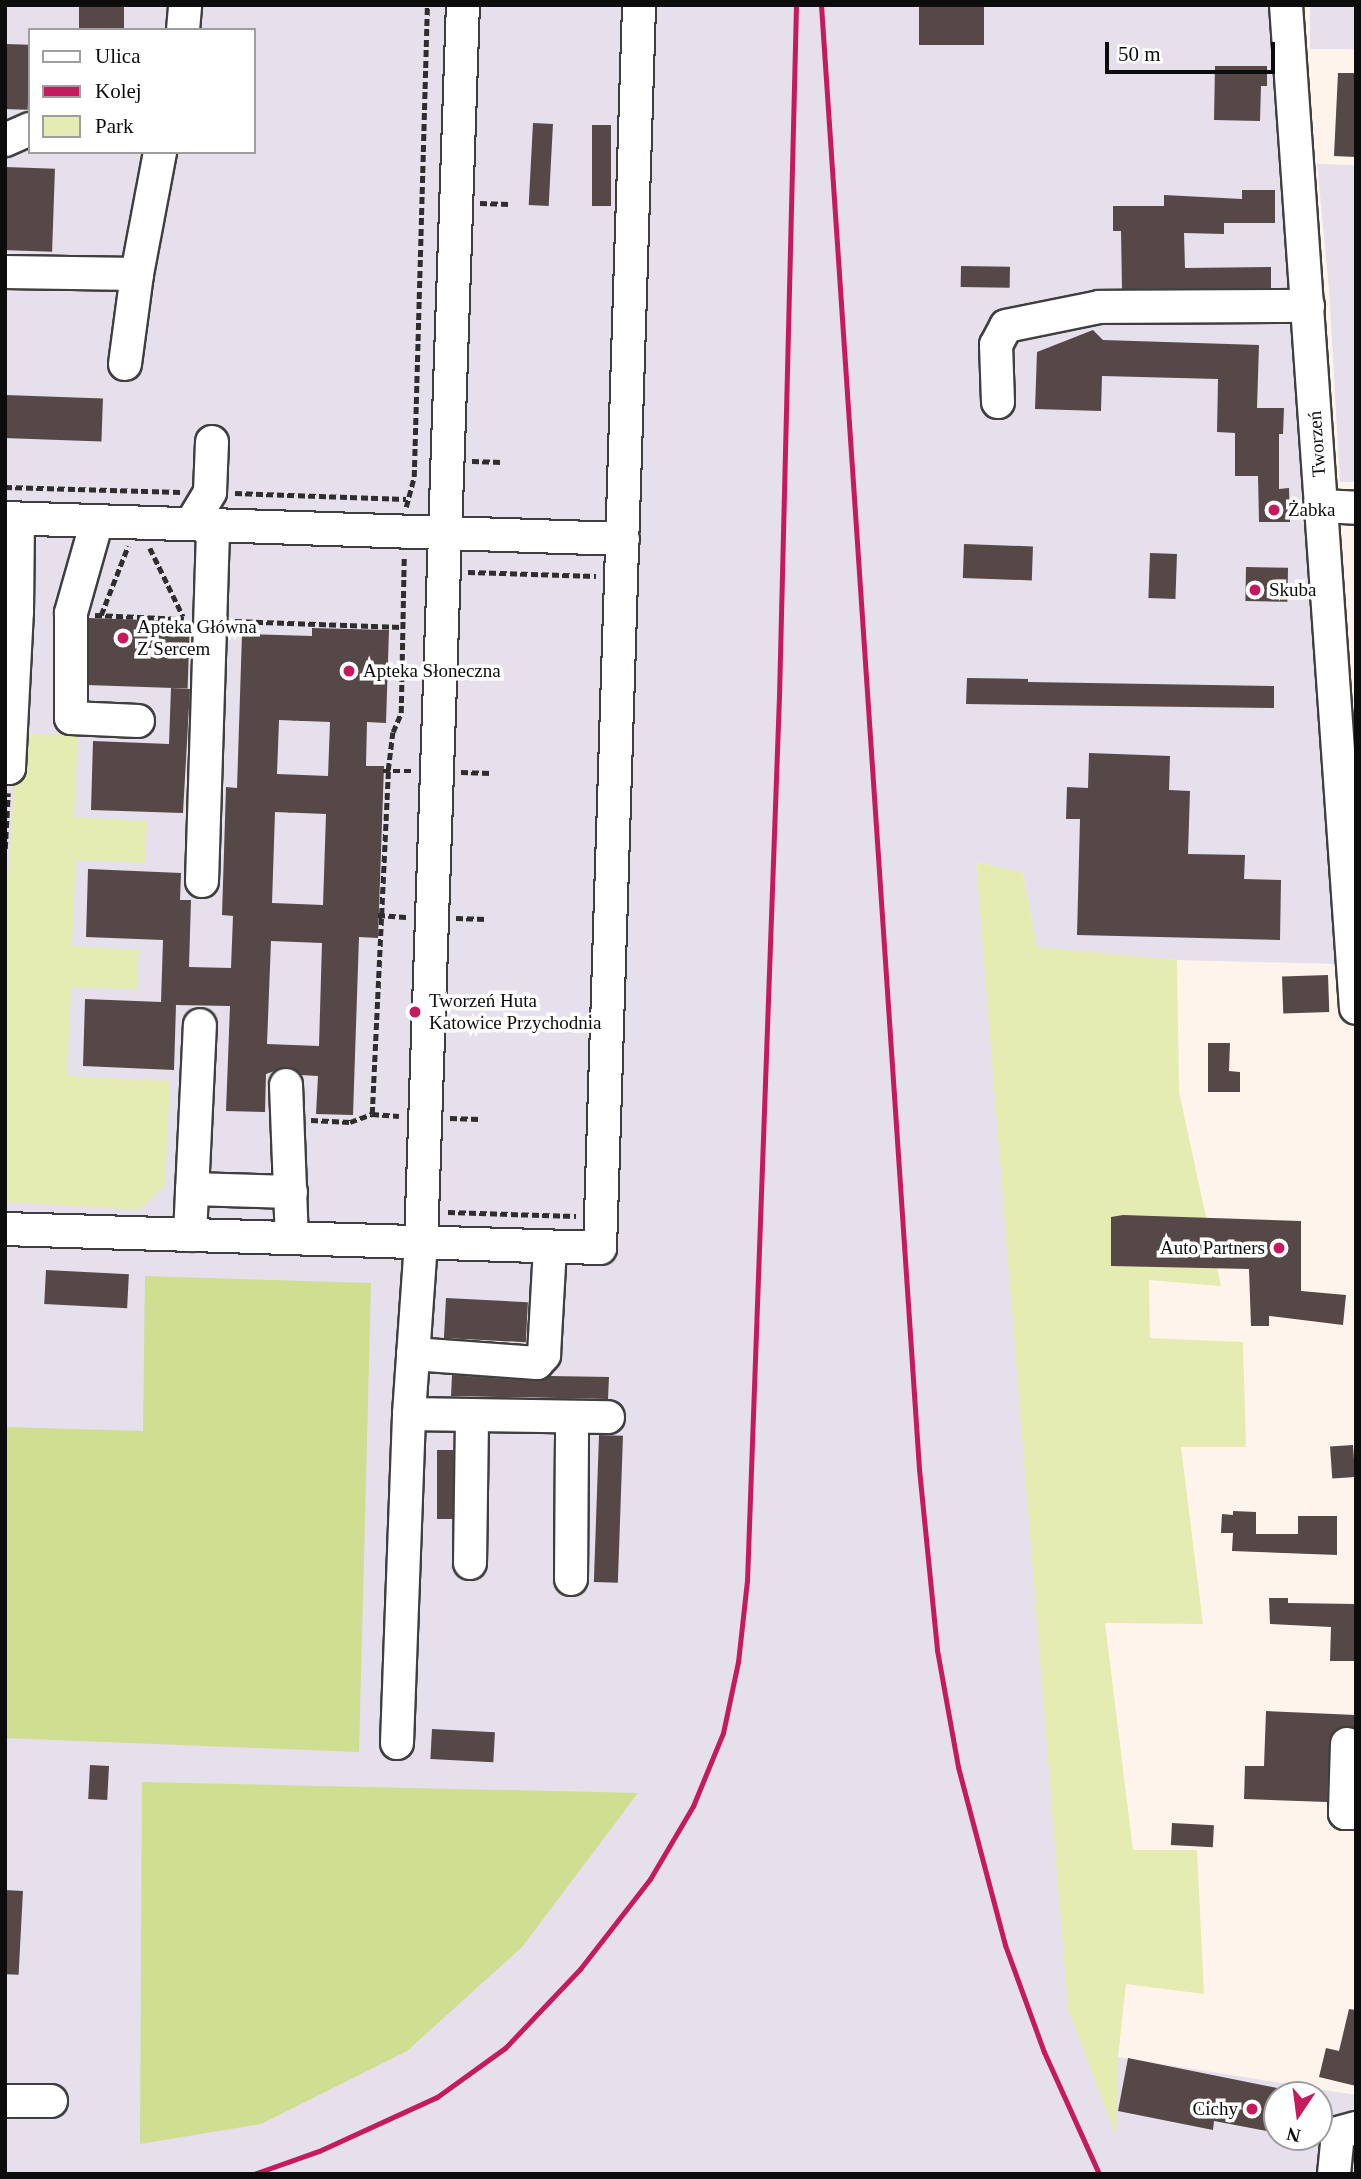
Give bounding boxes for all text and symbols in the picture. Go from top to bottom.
legend [28,28,256,154]
scale bar [1109,28,1279,72]
text: 50 m [1118,42,1161,66]
text: Ulica [95,44,140,68]
text: Kolej [95,79,142,103]
text: Park [95,114,134,138]
street label: Tworzeń [1303,410,1331,478]
place label: Żabka [1288,499,1335,521]
marker: Żabka [1266,502,1282,518]
place label: Skuba [1269,579,1316,601]
marker: Skuba [1247,582,1263,598]
place label: Apteka Główna Z Sercem [137,616,257,660]
marker: Apteka Główna Z Sercem [115,630,131,646]
place label: Apteka Słoneczna [363,660,501,682]
marker: Apteka Słoneczna [341,663,357,679]
place label: Tworzeń Huta Katowice Przychodnia [429,990,602,1034]
marker: Tworzeń Huta Katowice Przychodnia [407,1004,423,1020]
place label: Auto Partners [1160,1237,1265,1259]
marker: Auto Partners [1271,1240,1287,1256]
north arrow [1263,2081,1333,2151]
place label: Cichy [1193,2098,1238,2120]
marker: Cichy [1244,2101,1260,2117]
text: N [1285,2123,1303,2147]

